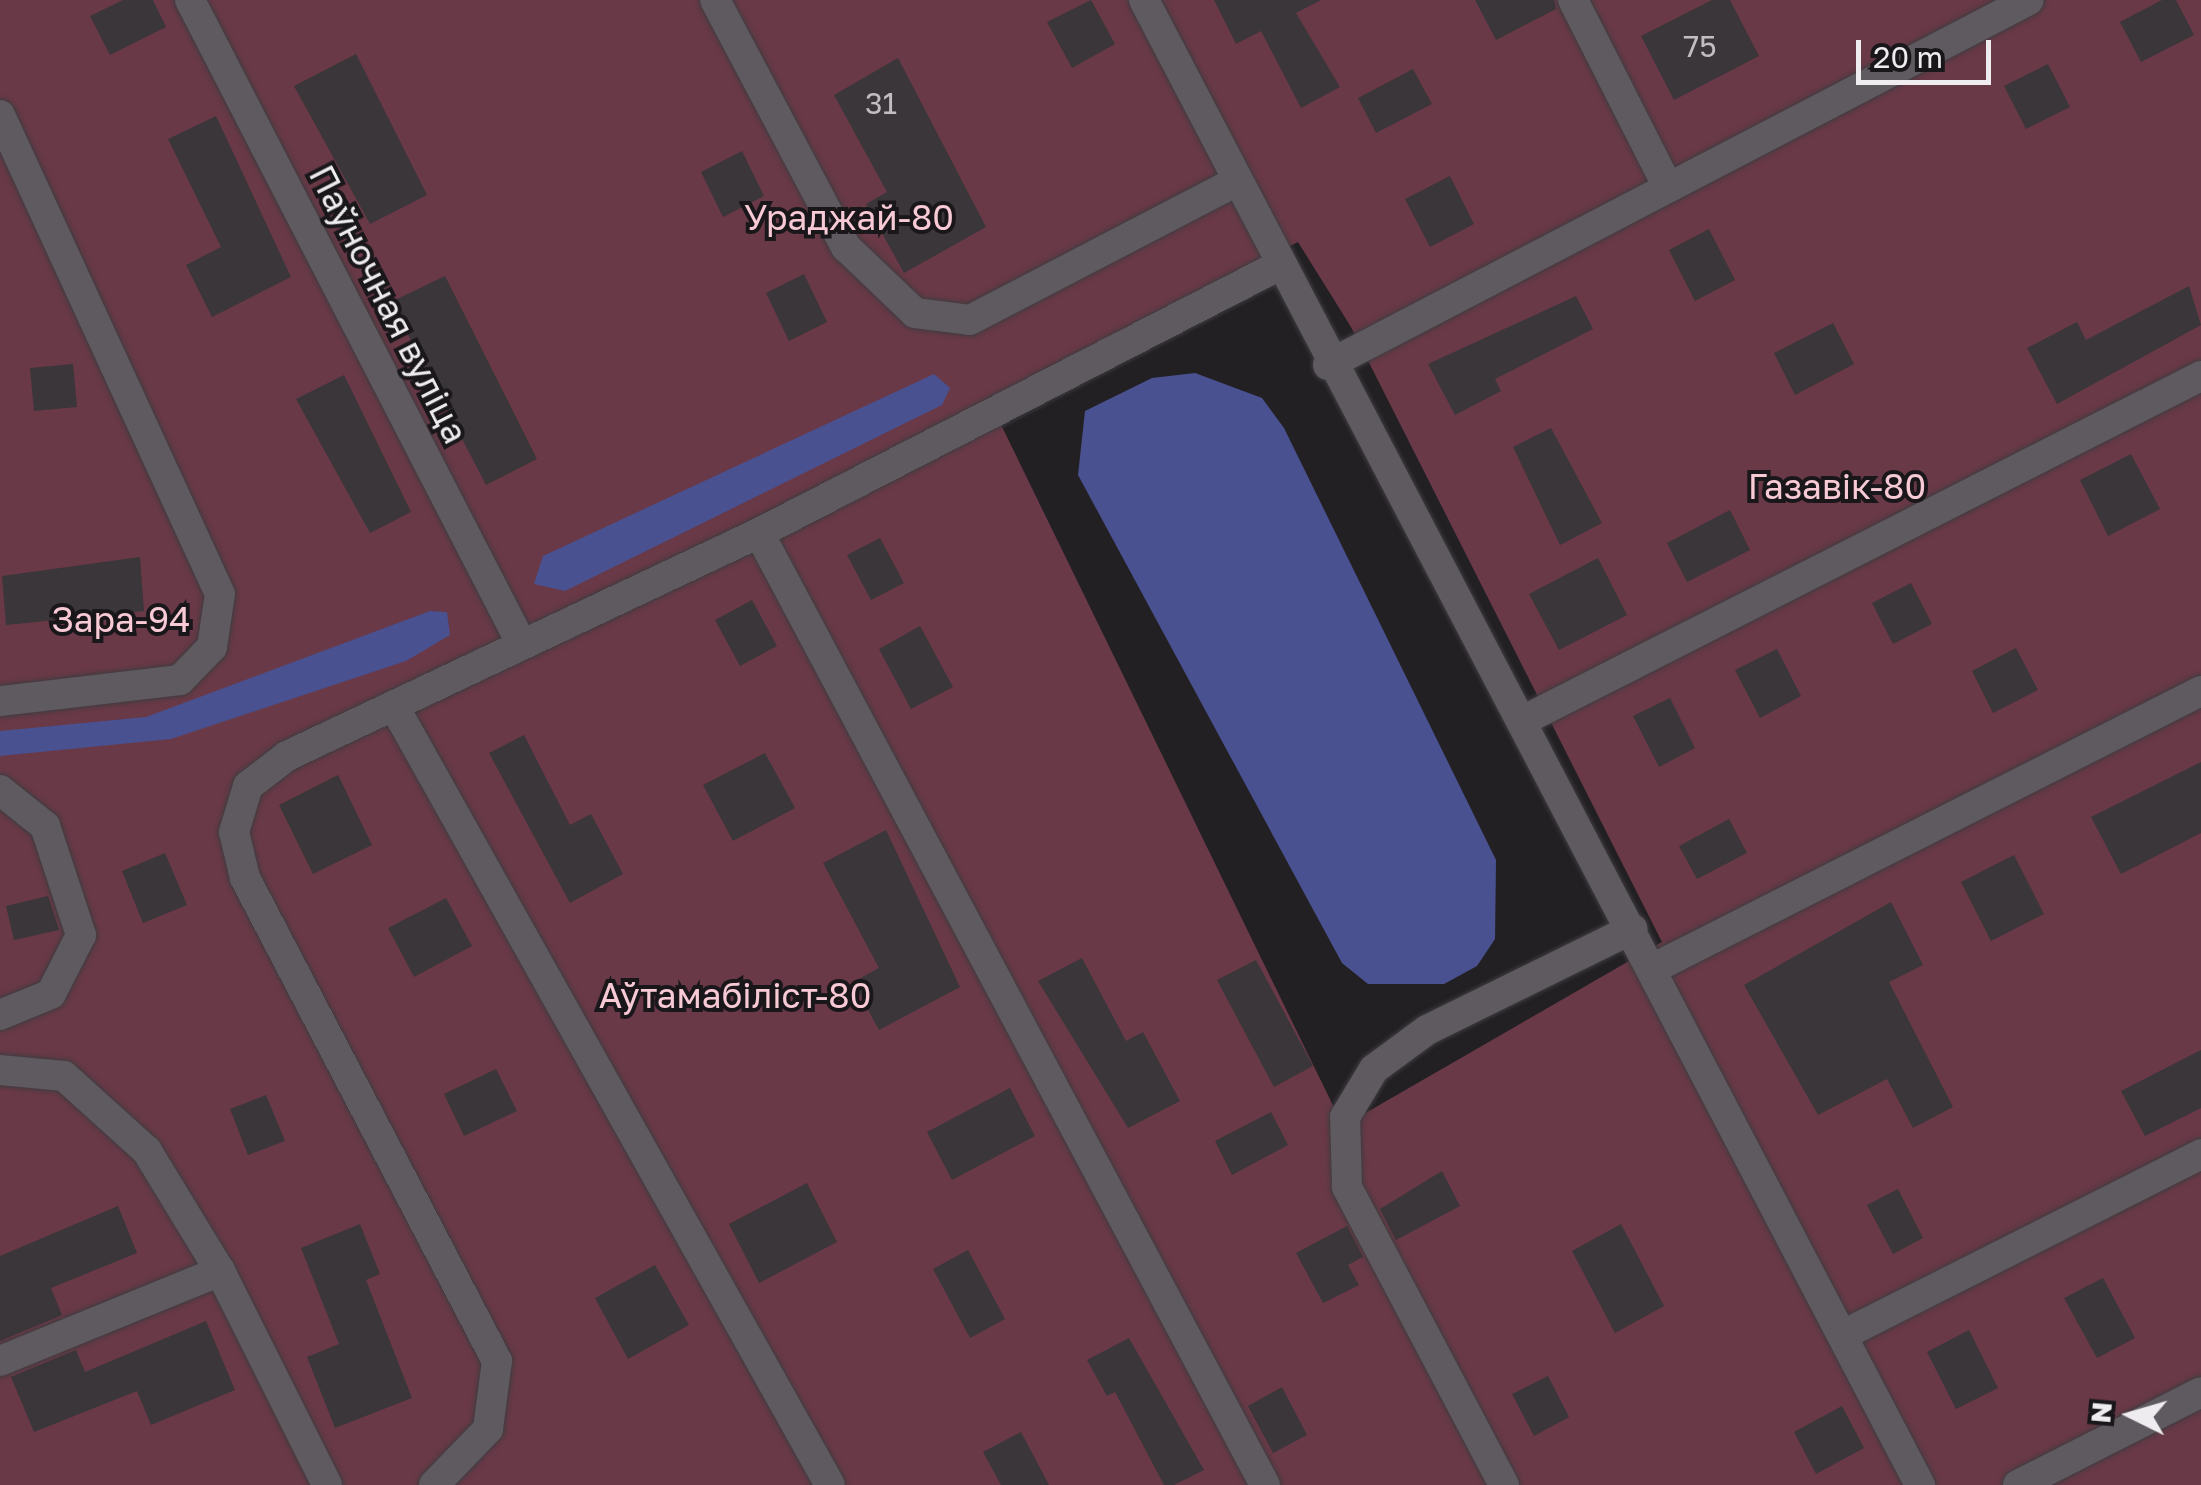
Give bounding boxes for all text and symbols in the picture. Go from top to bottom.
scale bar [1861,20,1996,82]
house number: 75 [1683,28,1717,64]
text: 20 m [1873,39,1943,75]
house number: 31 [865,85,897,121]
street label: Паўночная вуліца [301,158,477,450]
park label: Ураджай-80 [744,196,954,238]
park label: Газавік-80 [1748,465,1926,507]
park label: Зара-94 [51,598,191,640]
park label: Аўтамабіліст-80 [599,974,871,1016]
north arrow [2081,1365,2181,1465]
text: N [2083,1400,2118,1424]

